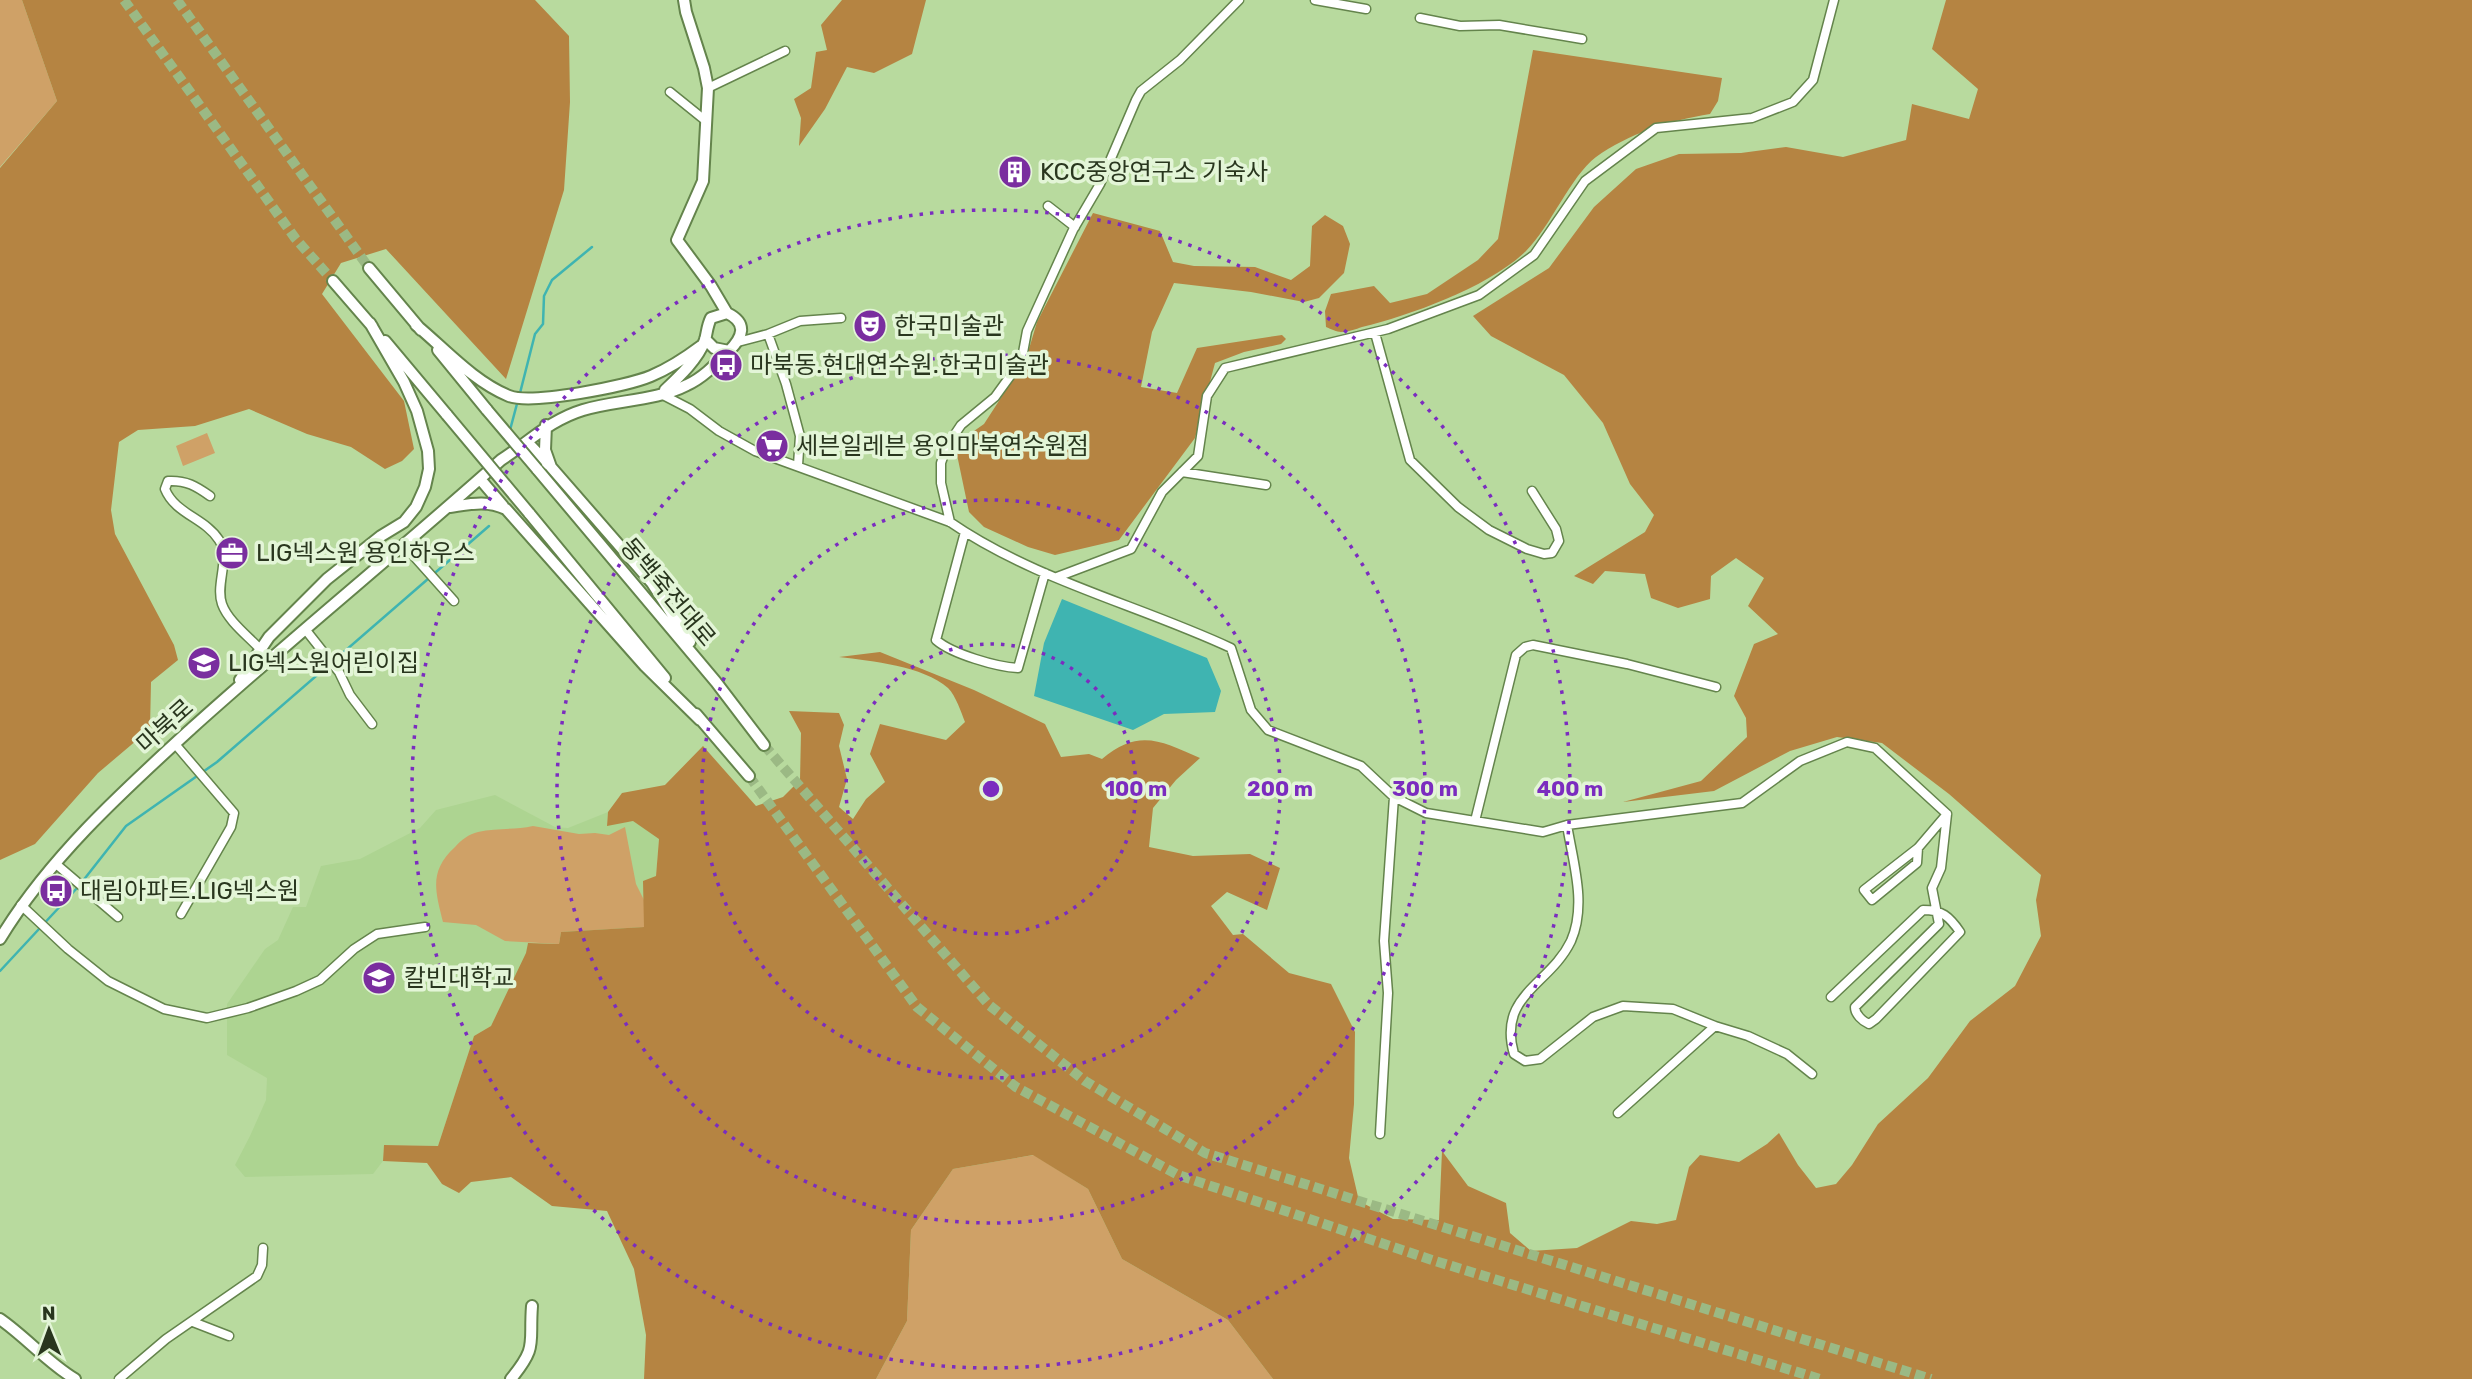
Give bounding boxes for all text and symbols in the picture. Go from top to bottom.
building icon: KCC중앙연구소 기숙사 [996,153,1034,191]
place label: KCC중앙연구소 기숙사 [1040,158,1268,186]
theatre icon: 한국미술관 [851,307,889,345]
place label: 한국미술관 [894,312,1004,340]
bus stop icon: 마북동.현대연수원.한국미술관 [707,346,745,384]
place label: 마북동.현대연수원.한국미술관 [750,351,1049,379]
supermarket icon: 세븐일레븐 용인마북연수원점 [753,427,791,465]
place label: 세븐일레븐 용인마북연수원점 [796,432,1089,460]
street label: 동백죽전대로 [615,532,721,652]
office icon: LIG넥스원 용인하우스 [213,534,251,572]
place label: LIG넥스원 용인하우스 [256,539,475,567]
school or university icon: LIG넥스원어린이집 [185,644,223,682]
place label: LIG넥스원어린이집 [228,649,419,677]
street label: 마북로 [131,693,199,759]
text: 100 m [1105,776,1167,801]
text: 200 m [1247,776,1313,801]
text: 300 m [1392,776,1458,801]
text: 400 m [1537,776,1603,801]
centre of rings [979,777,1003,801]
bus stop icon: 대림아파트.LIG넥스원 [37,872,75,910]
place label: 대림아파트.LIG넥스원 [80,877,299,905]
school or university icon: 칼빈대학교 [360,959,398,997]
place label: 칼빈대학교 [404,964,514,992]
north arrow [14,1295,84,1365]
text: N [42,1302,56,1325]

